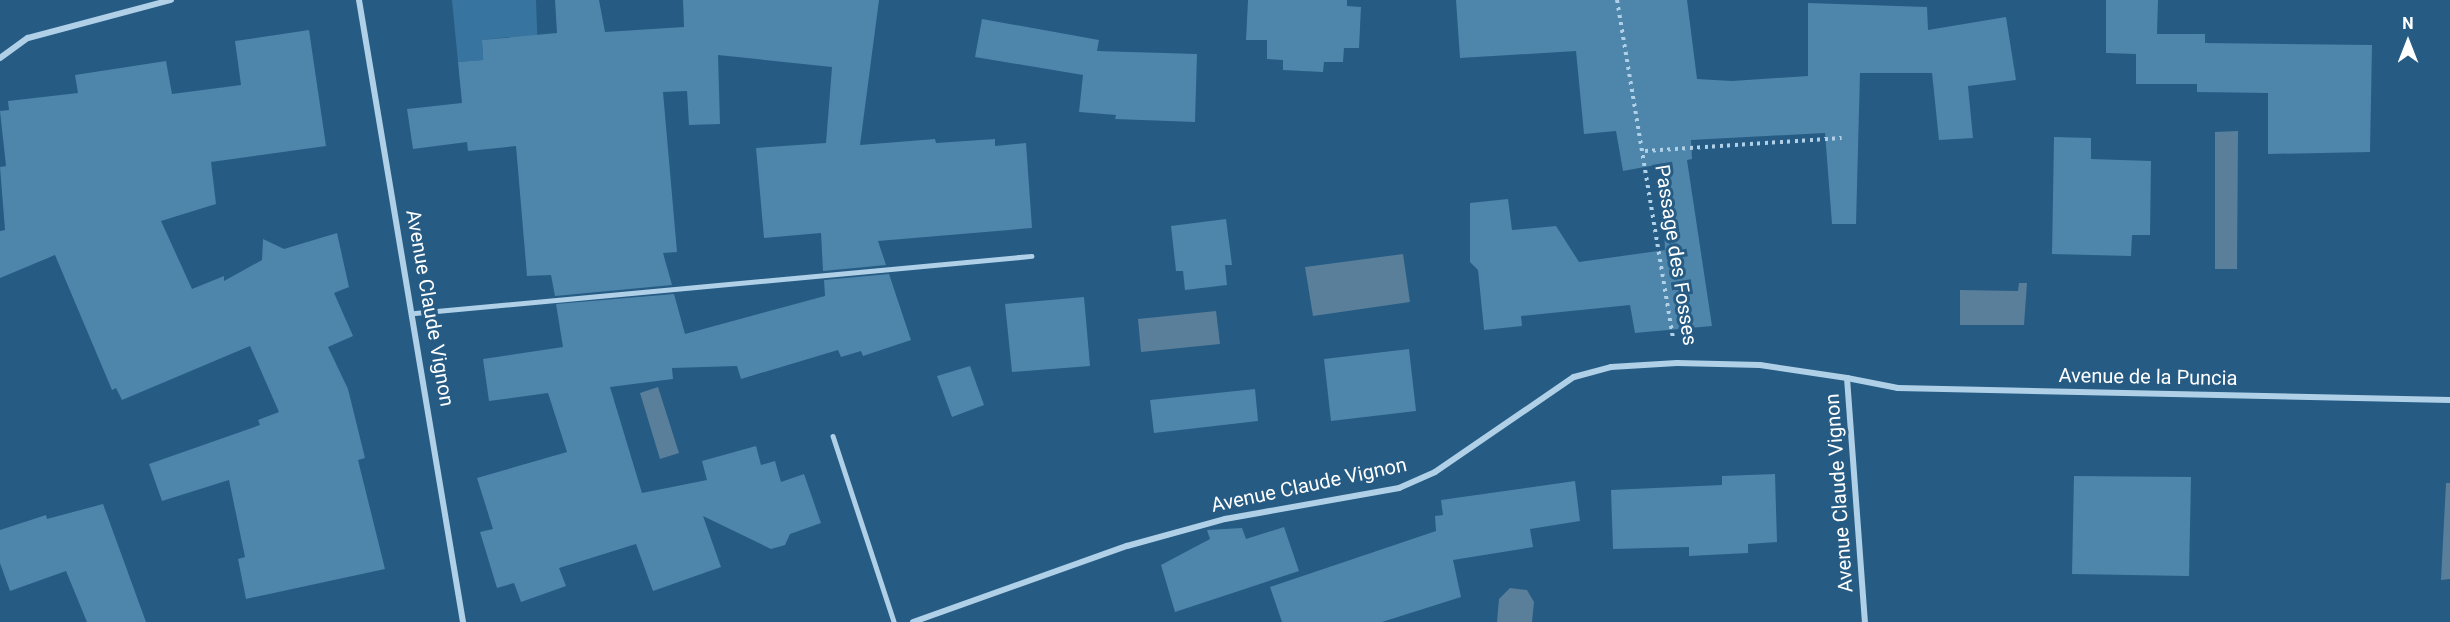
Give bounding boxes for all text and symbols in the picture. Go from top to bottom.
north arrow [2378,12,2438,72]
text: N [2402,14,2414,33]
street label: Passage des Fosses [1650,163,1702,347]
street label: Avenue Claude Vignon [401,208,459,408]
street label: Avenue de la Puncia [2058,363,2238,391]
street label: Avenue Claude Vignon [1820,393,1858,593]
street label: Avenue Claude Vignon [1209,453,1409,517]

